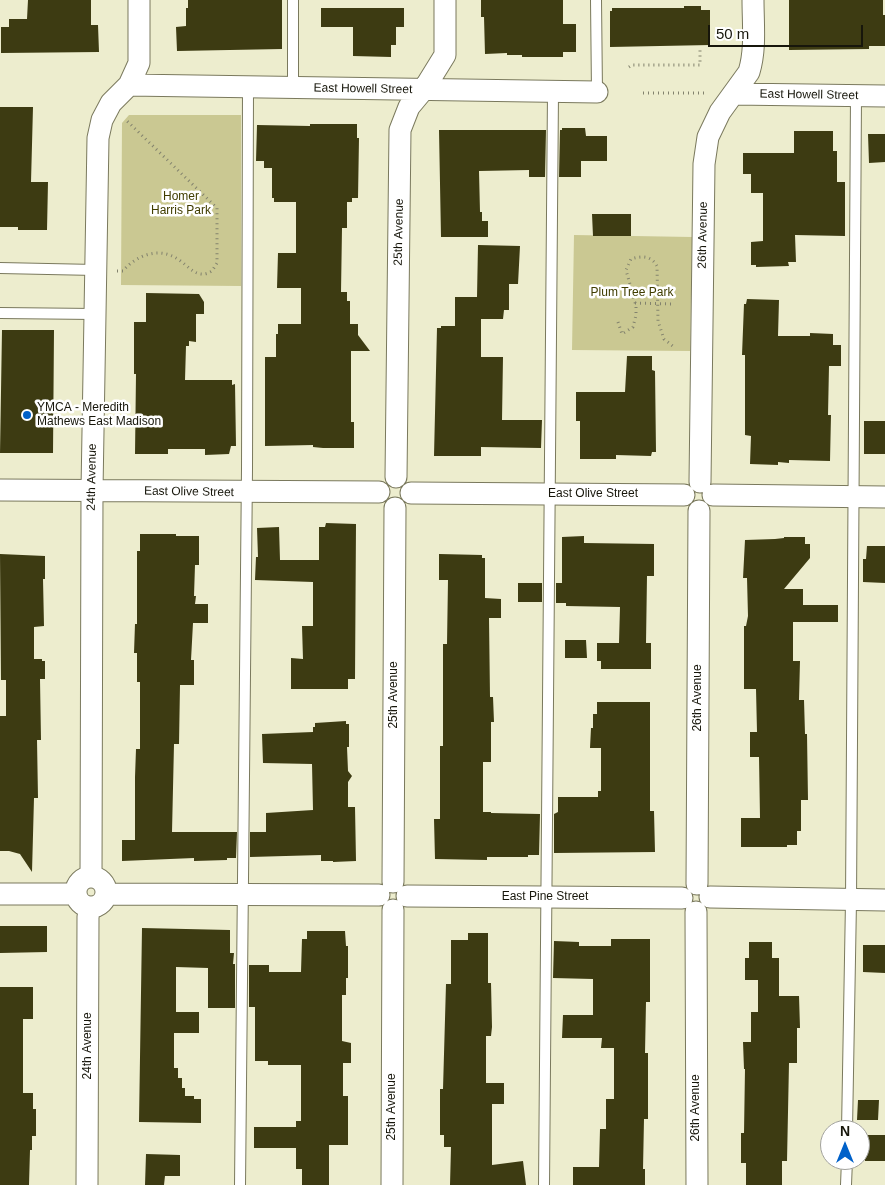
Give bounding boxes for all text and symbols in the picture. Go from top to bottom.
scale bar [710,15,865,47]
text: 50 m [716,25,749,42]
street label: East Howell Street [314,81,412,97]
street label: East Howell Street [760,87,858,103]
park label: Homer Harris Park [151,190,211,218]
street label: 25th Avenue [391,198,407,266]
street label: 26th Avenue [695,201,711,269]
park label: Plum Tree Park [591,286,673,300]
place label: YMCA - Meredith Mathews East Madison [37,401,161,429]
marker: YMCA - Meredith Mathews East Madison [21,409,33,421]
street label: 24th Avenue [84,443,100,511]
street label: East Olive Street [144,484,234,500]
street label: East Olive Street [548,487,638,501]
street label: 25th Avenue [387,661,401,729]
street label: 26th Avenue [691,664,705,732]
street label: East Pine Street [502,890,588,904]
street label: 24th Avenue [81,1012,95,1080]
street label: 25th Avenue [385,1073,399,1141]
street label: 26th Avenue [689,1074,703,1142]
north arrow [820,1120,870,1170]
text: N [840,1123,850,1139]

